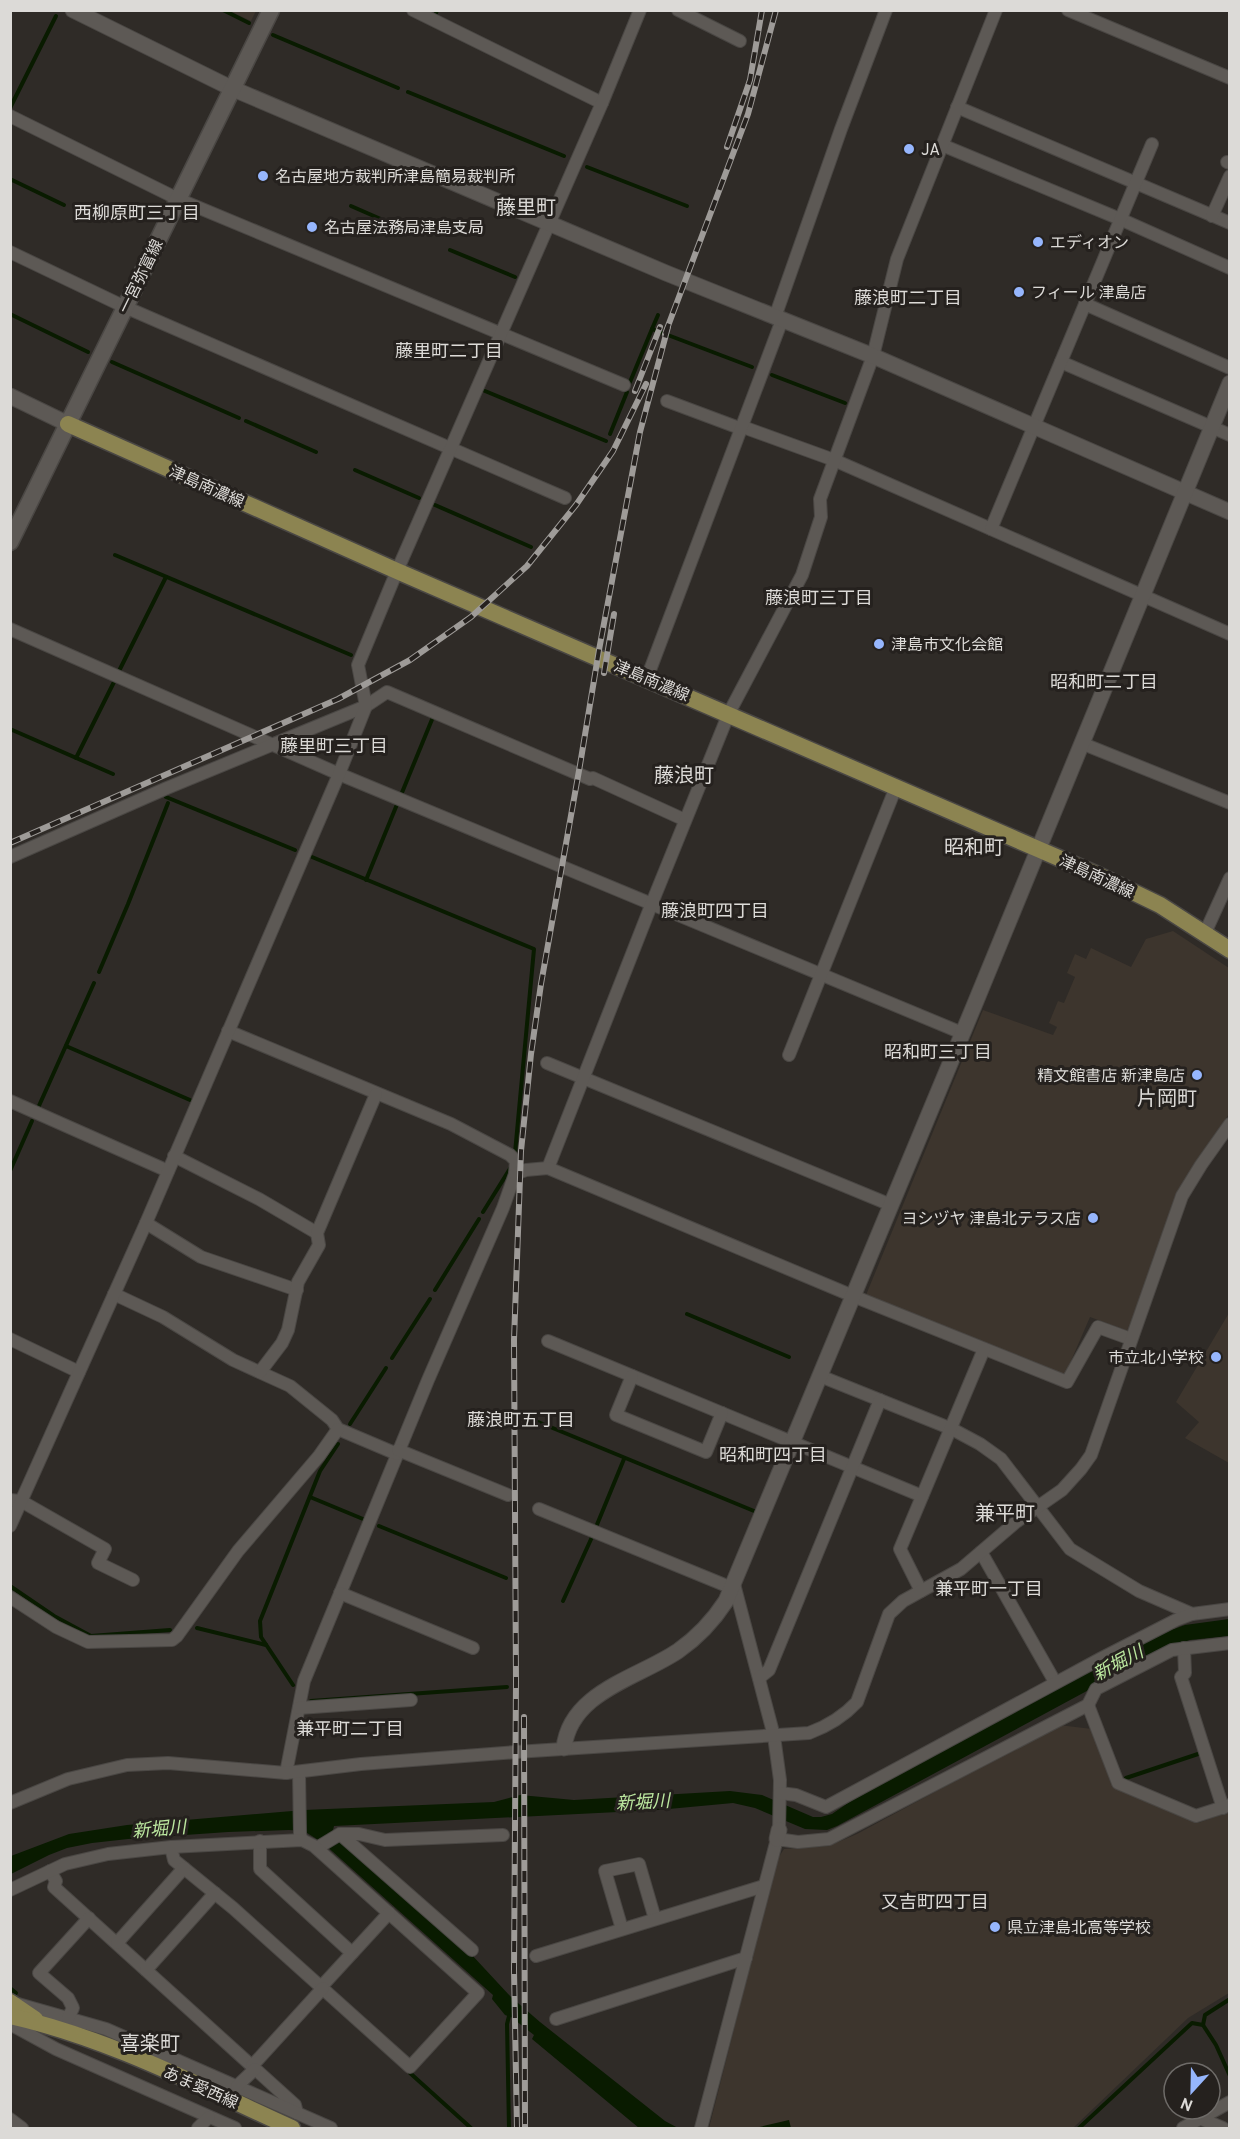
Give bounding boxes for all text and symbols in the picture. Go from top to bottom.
place label: JA [921,141,940,161]
marker: JA [902,142,916,156]
place label: 名古屋地方裁判所津島簡易裁判所 [275,168,515,188]
marker: 名古屋地方裁判所津島簡易裁判所 [256,169,270,183]
district label: 藤里町 [496,196,556,222]
district label: 西柳原町三丁目 [74,203,200,226]
place label: 名古屋法務局津島支局 [324,219,484,239]
marker: 名古屋法務局津島支局 [305,220,319,234]
place label: エディオン [1050,234,1129,254]
marker: エディオン [1031,235,1045,249]
street label: 一宮弥富線 [115,237,168,317]
place label: フィール 津島店 [1031,284,1146,304]
marker: フィール 津島店 [1012,285,1026,299]
district label: 藤浪町二丁目 [854,288,962,311]
district label: 藤里町二丁目 [395,341,503,364]
street label: 津島南濃線 [166,462,247,513]
district label: 藤浪町三丁目 [765,588,873,611]
place label: 津島市文化会館 [891,636,1003,656]
marker: 津島市文化会館 [872,637,886,651]
street label: 津島南濃線 [610,657,692,707]
district label: 昭和町二丁目 [1050,672,1158,695]
district label: 藤里町三丁目 [280,736,388,759]
district label: 藤浪町 [654,764,714,790]
district label: 昭和町 [944,836,1004,862]
street label: 津島南濃線 [1056,852,1137,904]
district label: 藤浪町四丁目 [661,901,769,924]
district label: 昭和町三丁目 [884,1042,992,1065]
place label: 精文館書店 新津島店 [1037,1067,1185,1087]
marker: 精文館書店 新津島店 [1190,1068,1204,1082]
district label: 片岡町 [1137,1087,1197,1113]
place label: ヨシヅヤ 津島北テラス店 [902,1210,1081,1230]
marker: ヨシヅヤ 津島北テラス店 [1086,1211,1100,1225]
place label: 市立北小学校 [1108,1349,1204,1369]
marker: 市立北小学校 [1209,1350,1223,1364]
district label: 藤浪町五丁目 [467,1410,575,1433]
district label: 昭和町四丁目 [719,1445,827,1468]
district label: 兼平町 [975,1502,1035,1528]
district label: 兼平町一丁目 [935,1579,1043,1602]
water label: 新堀川 [1089,1641,1150,1687]
district label: 兼平町二丁目 [296,1719,404,1742]
water label: 新堀川 [616,1790,673,1816]
water label: 新堀川 [131,1817,189,1844]
district label: 又吉町四丁目 [881,1892,989,1915]
place label: 県立津島北高等学校 [1007,1919,1151,1939]
marker: 県立津島北高等学校 [988,1920,1002,1934]
district label: 喜楽町 [120,2032,180,2058]
north arrow [1162,2061,1222,2121]
street label: あま愛西線 [160,2063,241,2114]
text: N [1178,2092,1196,2114]

